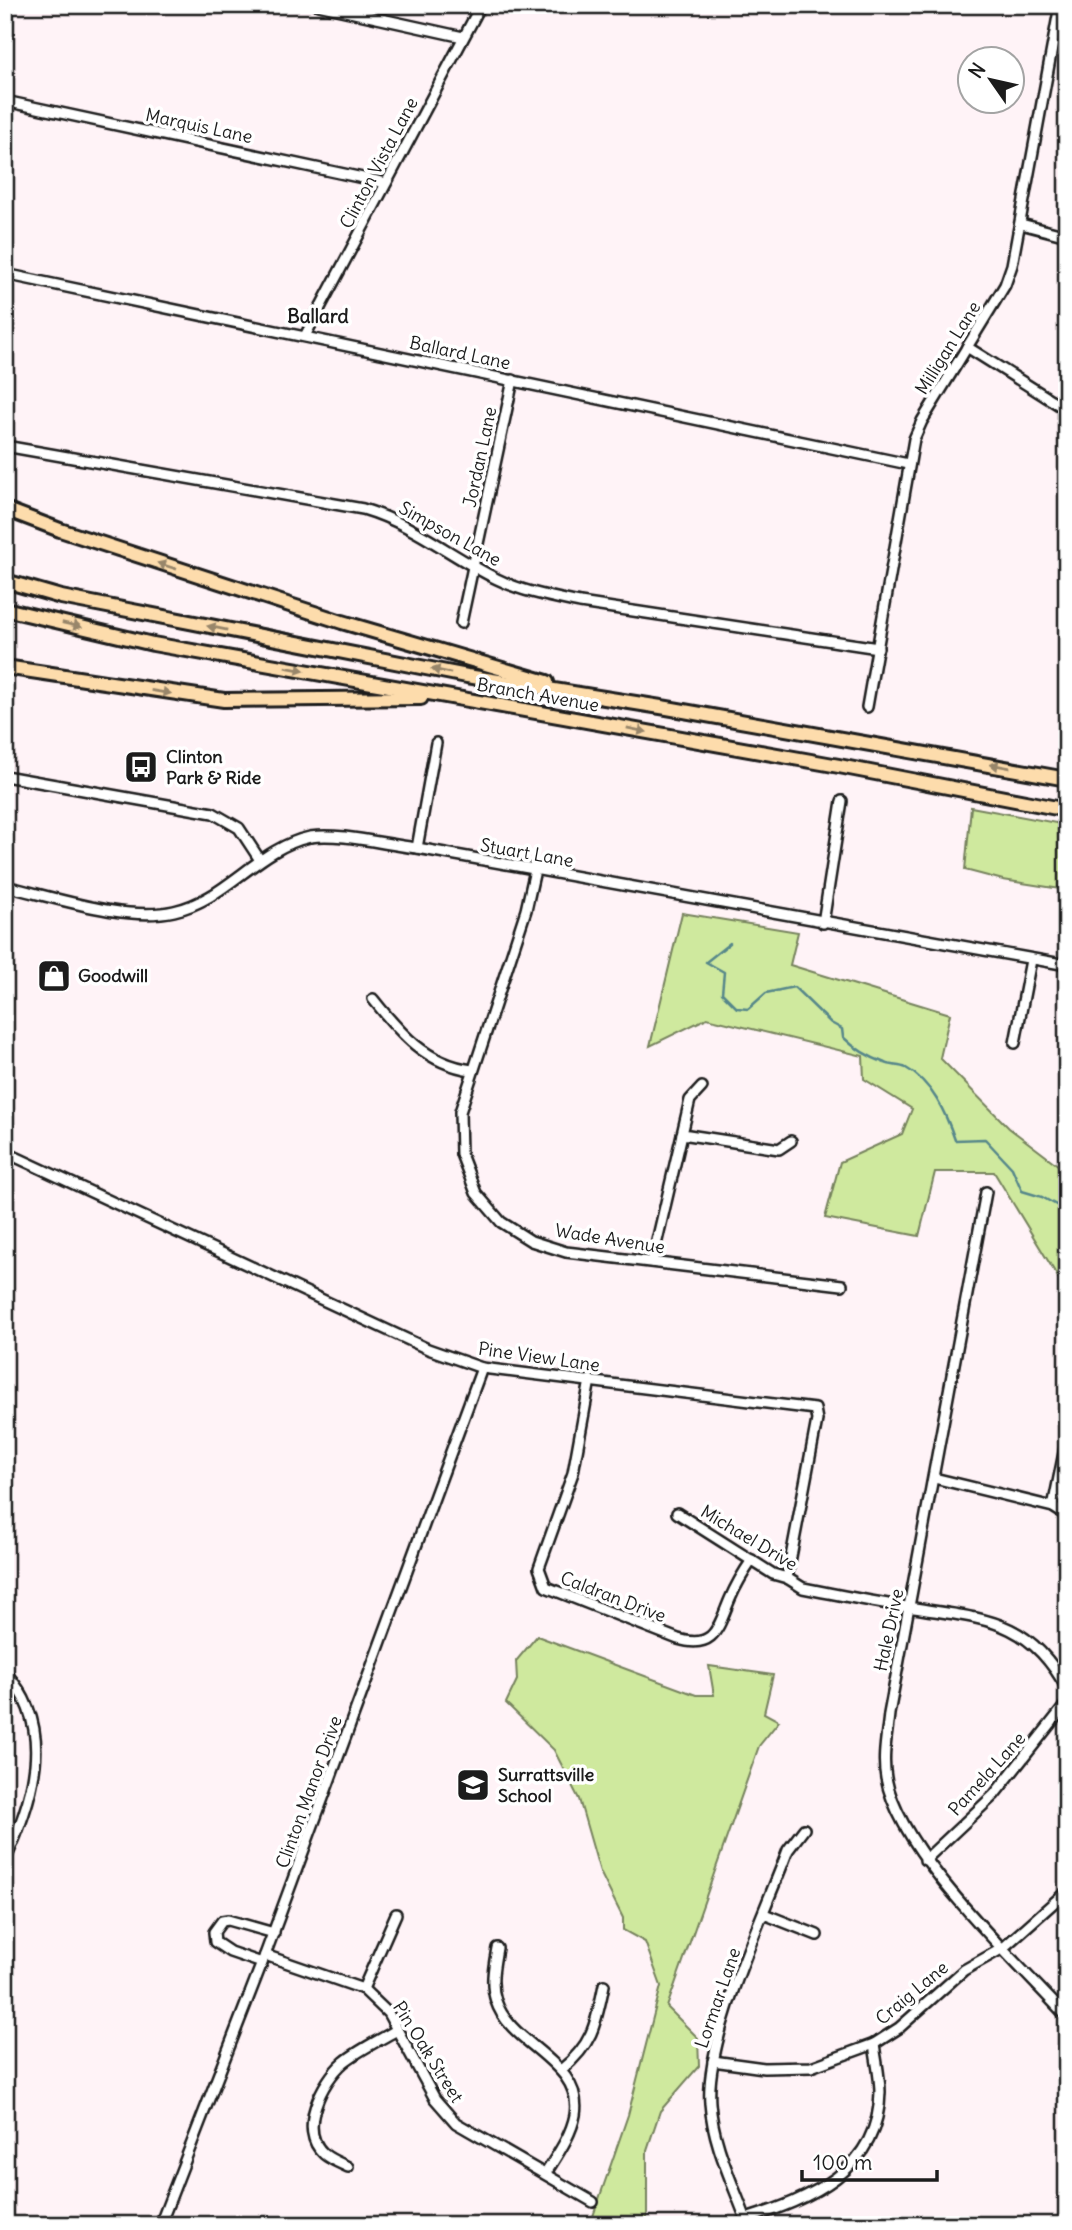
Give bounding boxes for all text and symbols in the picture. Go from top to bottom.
north arrow [956,46,1026,116]
text: N [963,58,991,83]
street label: Clinton Vista Lane [334,93,423,232]
street label: Marquis Lane [143,103,255,148]
street label: Milligan Lane [910,297,985,399]
district label: Ballard [287,304,349,328]
street label: Ballard Lane [408,331,513,374]
street label: Jordan Lane [458,405,501,509]
street label: Simpson Lane [395,496,505,571]
one-way arrow [156,560,177,571]
one-way arrow [61,619,83,630]
one-way arrow [206,622,228,633]
one-way arrow [284,664,306,675]
one-way arrow [430,666,452,677]
street label: Branch Avenue [475,672,601,717]
one-way arrow [150,687,172,698]
one-way arrow [626,725,648,736]
place label: Clinton Park & Ride [166,745,261,789]
bus stop icon: Clinton Park & Ride [122,748,160,786]
one-way arrow [989,760,1011,771]
street label: Stuart Lane [479,833,575,872]
shop icon: Goodwill [35,957,73,995]
place label: Goodwill [78,964,148,987]
street label: Wade Avenue [554,1218,667,1259]
street label: Pine View Lane [477,1337,601,1376]
street label: Michael Drive [697,1500,802,1575]
street label: Caldran Drive [557,1566,669,1627]
street label: Hale Drive [869,1587,908,1673]
street label: Clinton Manor Drive [270,1712,347,1871]
street label: Pamela Lane [943,1727,1030,1820]
place label: Surrattsville School [498,1763,594,1807]
school or university icon: Surrattsville School [454,1766,492,1804]
street label: Lormar Lane [690,1945,745,2051]
street label: Craig Lane [871,1956,953,2030]
street label: Pin Oak Street [388,1997,469,2107]
scale bar [802,2139,937,2183]
text: 100 m [813,2149,872,2176]

